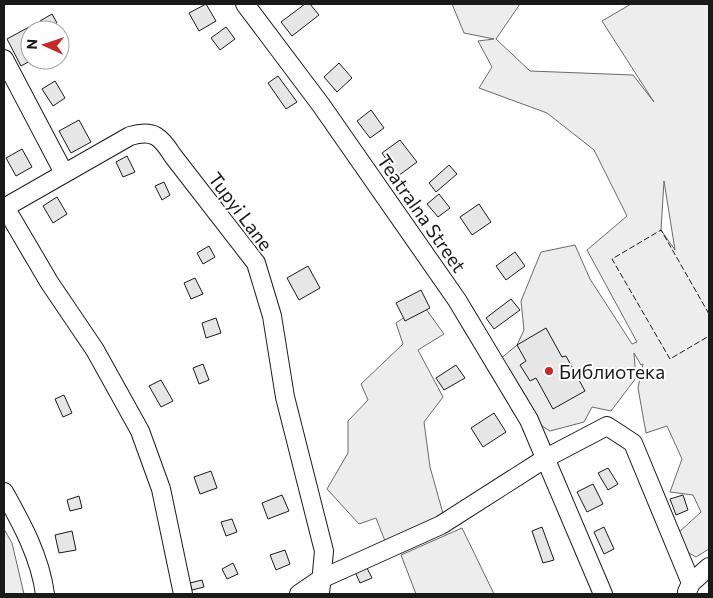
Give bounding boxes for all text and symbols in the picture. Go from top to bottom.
north arrow [20,20,70,70]
text: N [23,39,40,50]
street label: Teatralna Street [373,150,471,277]
street label: Tupyi Lane [204,167,278,255]
place label: Библиотека [559,360,665,383]
marker: Библиотека [543,365,555,377]

